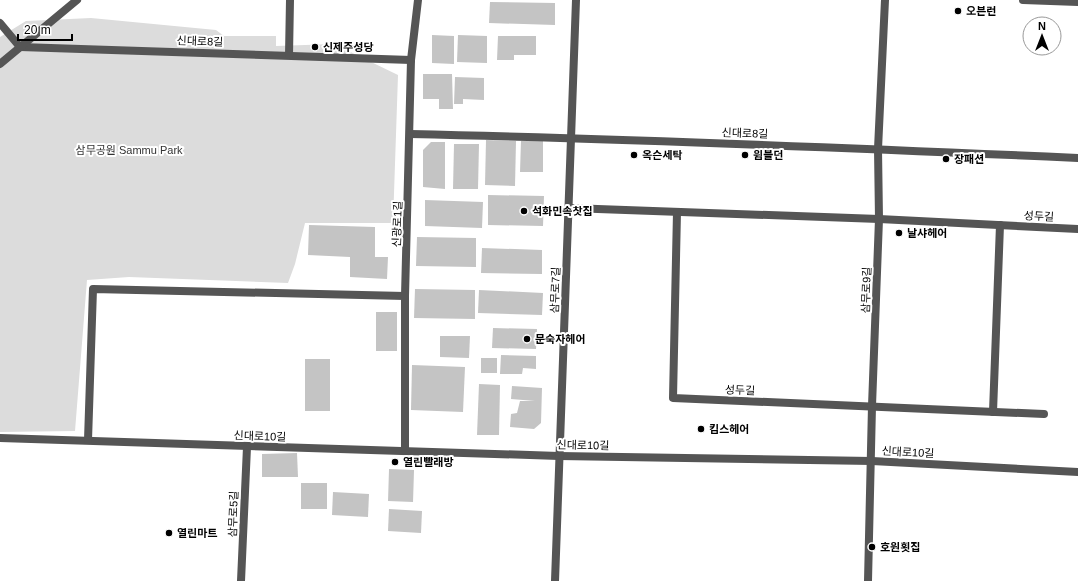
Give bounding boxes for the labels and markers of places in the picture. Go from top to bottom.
place label: 오븐런 [966,5,996,17]
marker: 오븐런 [953,6,963,16]
place label: 신제주성당 [323,41,374,53]
marker: 신제주성당 [310,42,320,52]
place label: 옥슨세탁 [642,149,682,161]
place label: 윔블던 [753,149,783,161]
marker: 옥슨세탁 [629,150,639,160]
marker: 윔블던 [740,150,750,160]
place label: 장패션 [954,153,984,165]
marker: 장패션 [941,154,951,164]
place label: 석화민속찻집 [532,205,593,217]
marker: 석화민속찻집 [519,206,529,216]
place label: 날샤헤어 [907,227,947,239]
marker: 날샤헤어 [894,228,904,238]
place label: 문숙자헤어 [535,333,586,345]
marker: 문숙자헤어 [522,334,532,344]
place label: 킴스헤어 [709,423,749,435]
marker: 킴스헤어 [696,424,706,434]
place label: 열린빨래방 [403,456,454,468]
marker: 열린빨래방 [390,457,400,467]
place label: 열린마트 [177,527,217,539]
marker: 열린마트 [164,528,174,538]
place label: 호원횟집 [880,541,920,553]
marker: 호원횟집 [867,542,877,552]

